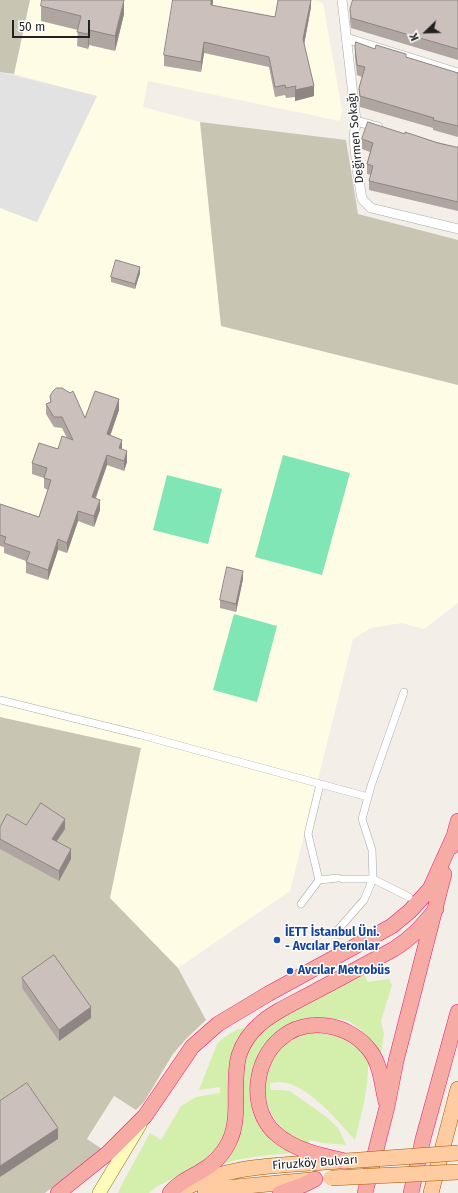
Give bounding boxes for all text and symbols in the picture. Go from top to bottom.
scale bar [14,12,92,38]
north arrow [406,12,446,52]
text: 50 m [19,20,45,34]
text: K [407,31,422,43]
street label: Değirmen Sokağı [345,92,367,184]
place label: İETT İstanbul Üni. - Avcılar Peronlar [285,926,379,954]
marker: İETT İstanbul Üni. - Avcılar Peronlar [272,935,282,945]
place label: Avcılar Metrobüs [298,964,390,978]
marker: Avcılar Metrobüs [285,966,295,976]
street label: Firuzköy Bulvarı [272,1153,358,1173]

